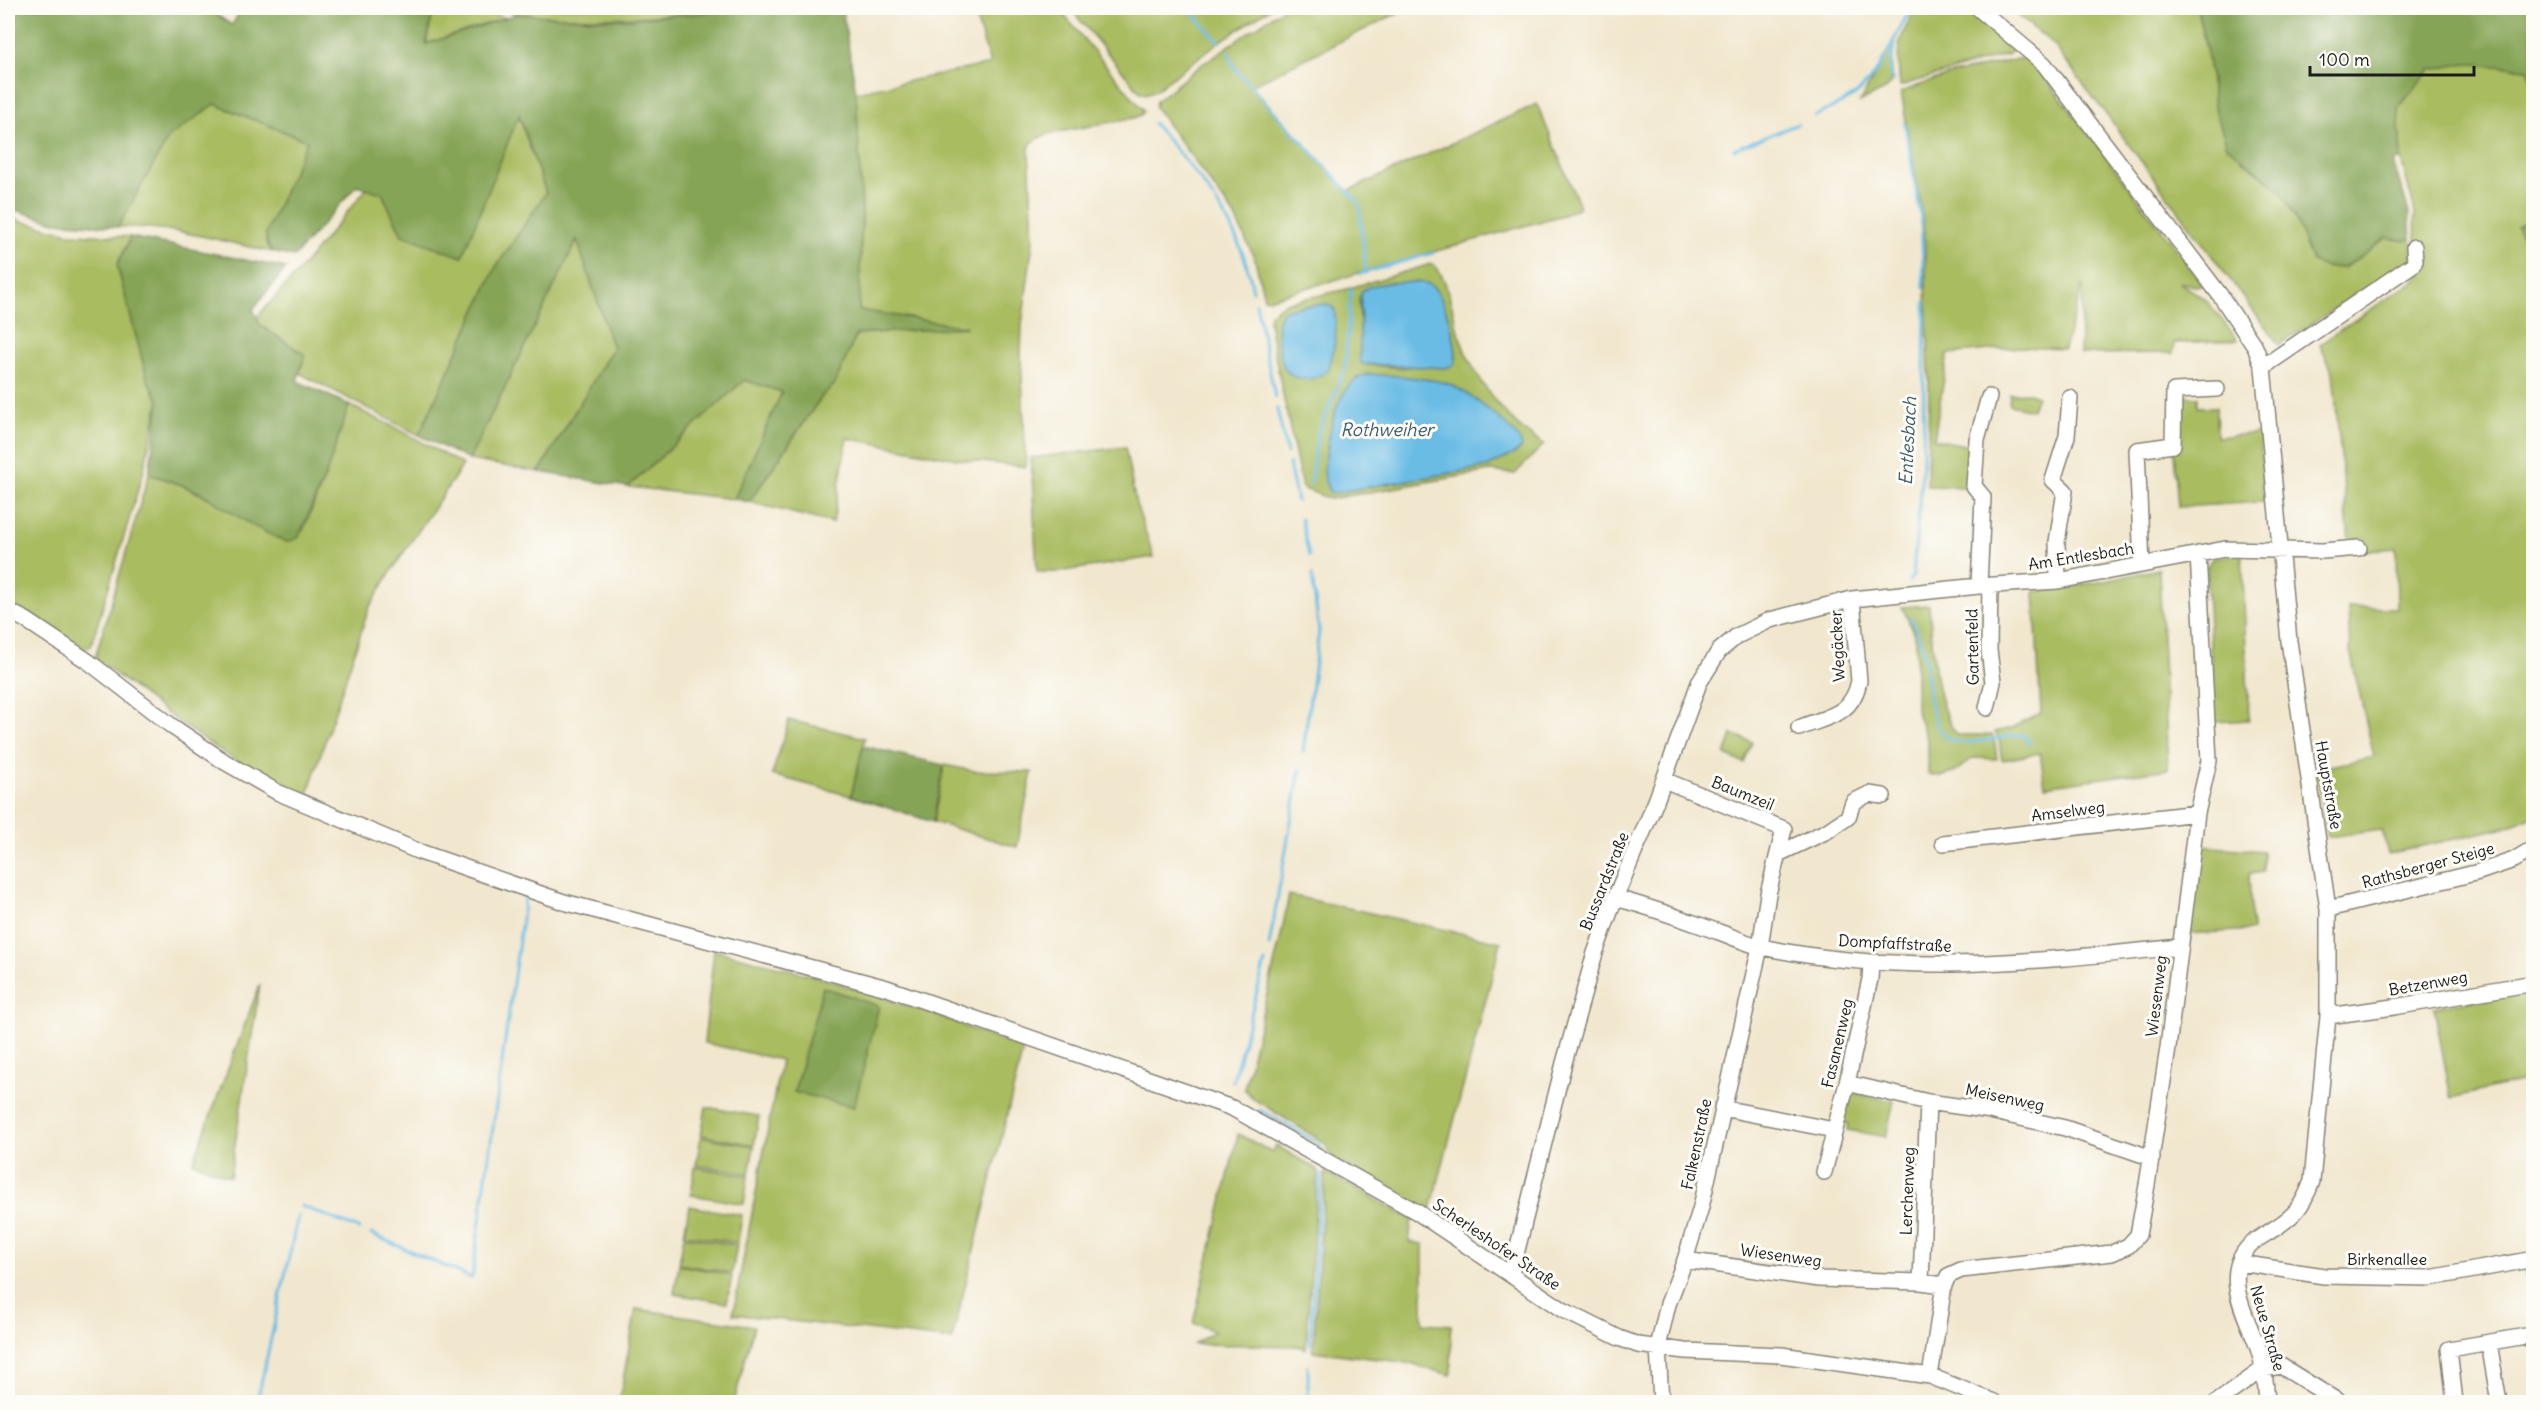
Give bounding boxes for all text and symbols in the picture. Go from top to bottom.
scale bar [2310,39,2474,77]
text: 100 m [2319,48,2370,71]
water label: Entlesbach [1894,396,1921,486]
water label: Rothweiher [1341,418,1436,441]
street label: Am Entlesbach [2027,538,2135,574]
street label: Gartenfeld [1961,608,1983,686]
street label: Wegäcker [1825,609,1849,682]
street label: Hauptstraße [2311,739,2347,831]
street label: Baumzeil [1709,771,1777,815]
street label: Amselweg [2030,797,2106,825]
street label: Bussardstraße [1575,829,1633,933]
street label: Rathsberger Steige [2360,838,2496,892]
street label: Dompfaffstraße [1838,930,1952,956]
street label: Wiesenweg [2141,954,2171,1038]
street label: Betzenweg [2387,966,2469,1000]
street label: Fasanenweg [1817,996,1857,1090]
street label: Meisenweg [1964,1079,2046,1115]
street label: Falkenstraße [1677,1097,1715,1191]
street label: Lerchenweg [1895,1146,1919,1236]
street label: Scherleshofer Straße [1429,1194,1565,1294]
street label: Wiesenweg [1739,1239,1823,1271]
street label: Birkenallee [2347,1249,2427,1269]
street label: Neue Straße [2246,1283,2290,1373]

